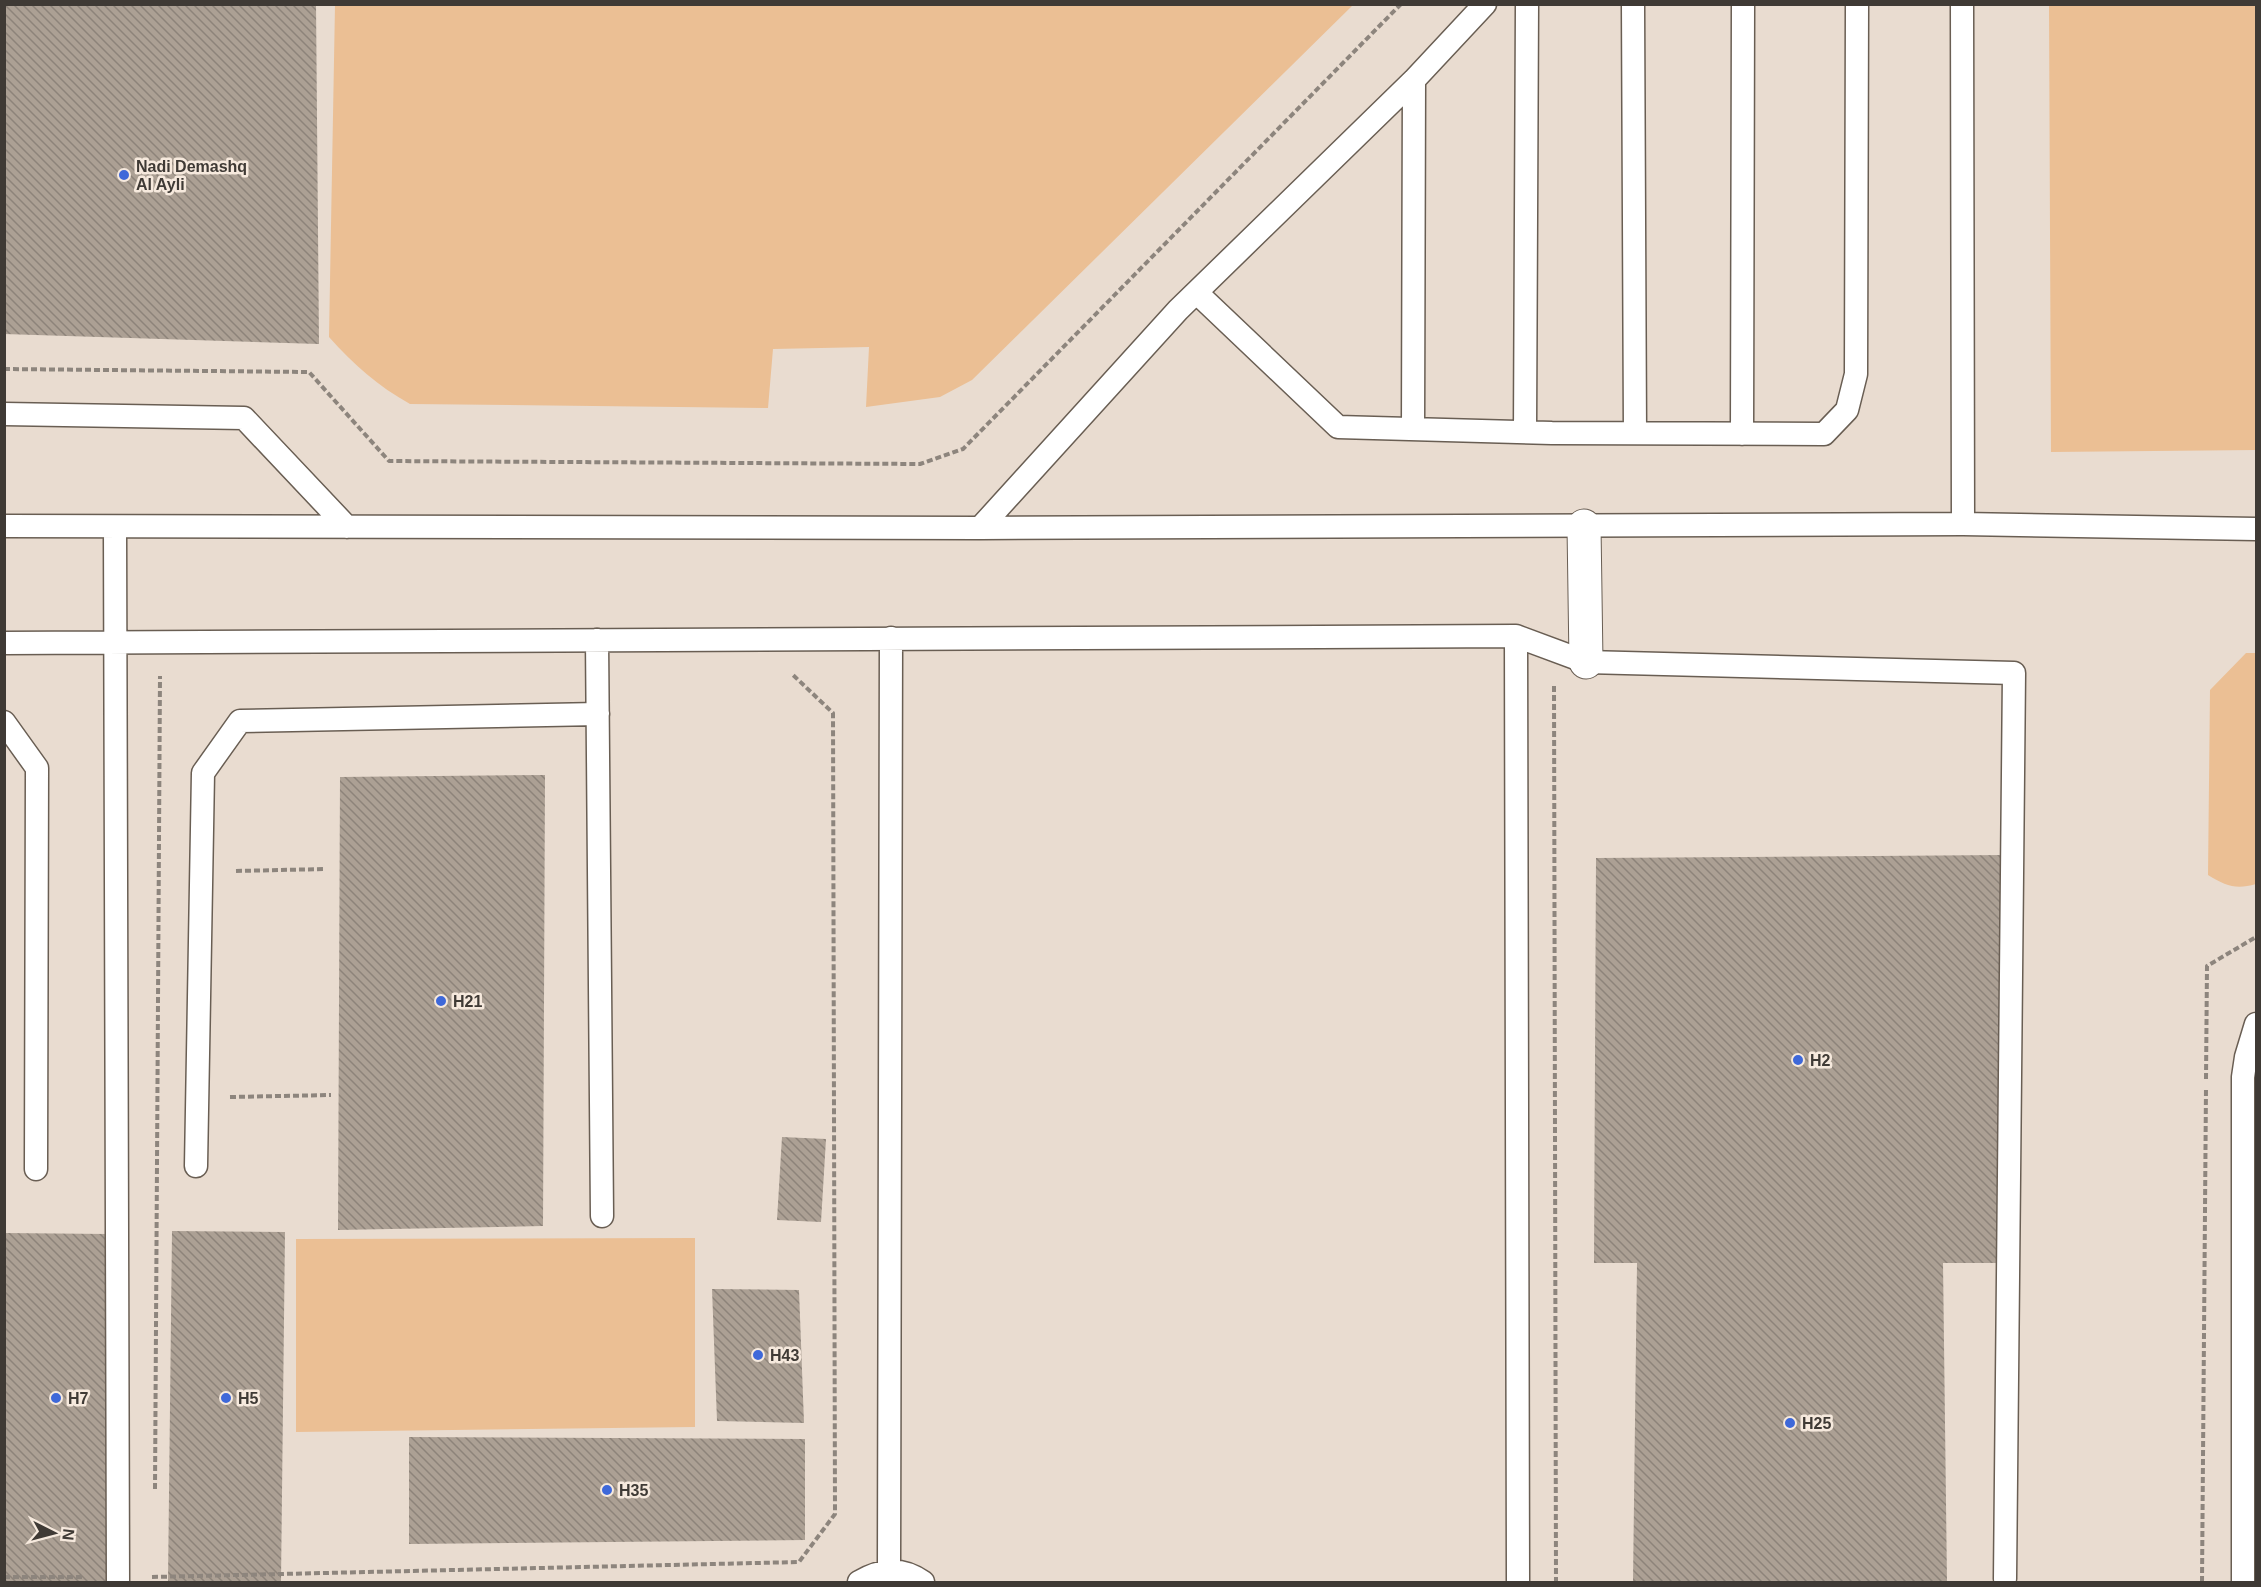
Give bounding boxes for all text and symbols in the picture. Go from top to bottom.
place label: Nadi Demashq Al Ayli [136,158,247,193]
marker: Nadi Demashq Al Ayli [117,168,131,182]
place label: H21 [453,993,482,1010]
marker: H21 [434,994,448,1008]
place label: H2 [1810,1052,1831,1069]
marker: H2 [1791,1053,1805,1067]
place label: H43 [770,1347,799,1364]
marker: H43 [751,1348,765,1362]
place label: H7 [68,1390,89,1407]
place label: H5 [238,1390,259,1407]
marker: H7 [49,1391,63,1405]
marker: H5 [219,1391,233,1405]
place label: H25 [1802,1415,1831,1432]
marker: H25 [1783,1416,1797,1430]
place label: H35 [619,1482,648,1499]
marker: H35 [600,1483,614,1497]
north arrow [24,1503,84,1563]
text: N [59,1528,77,1541]

